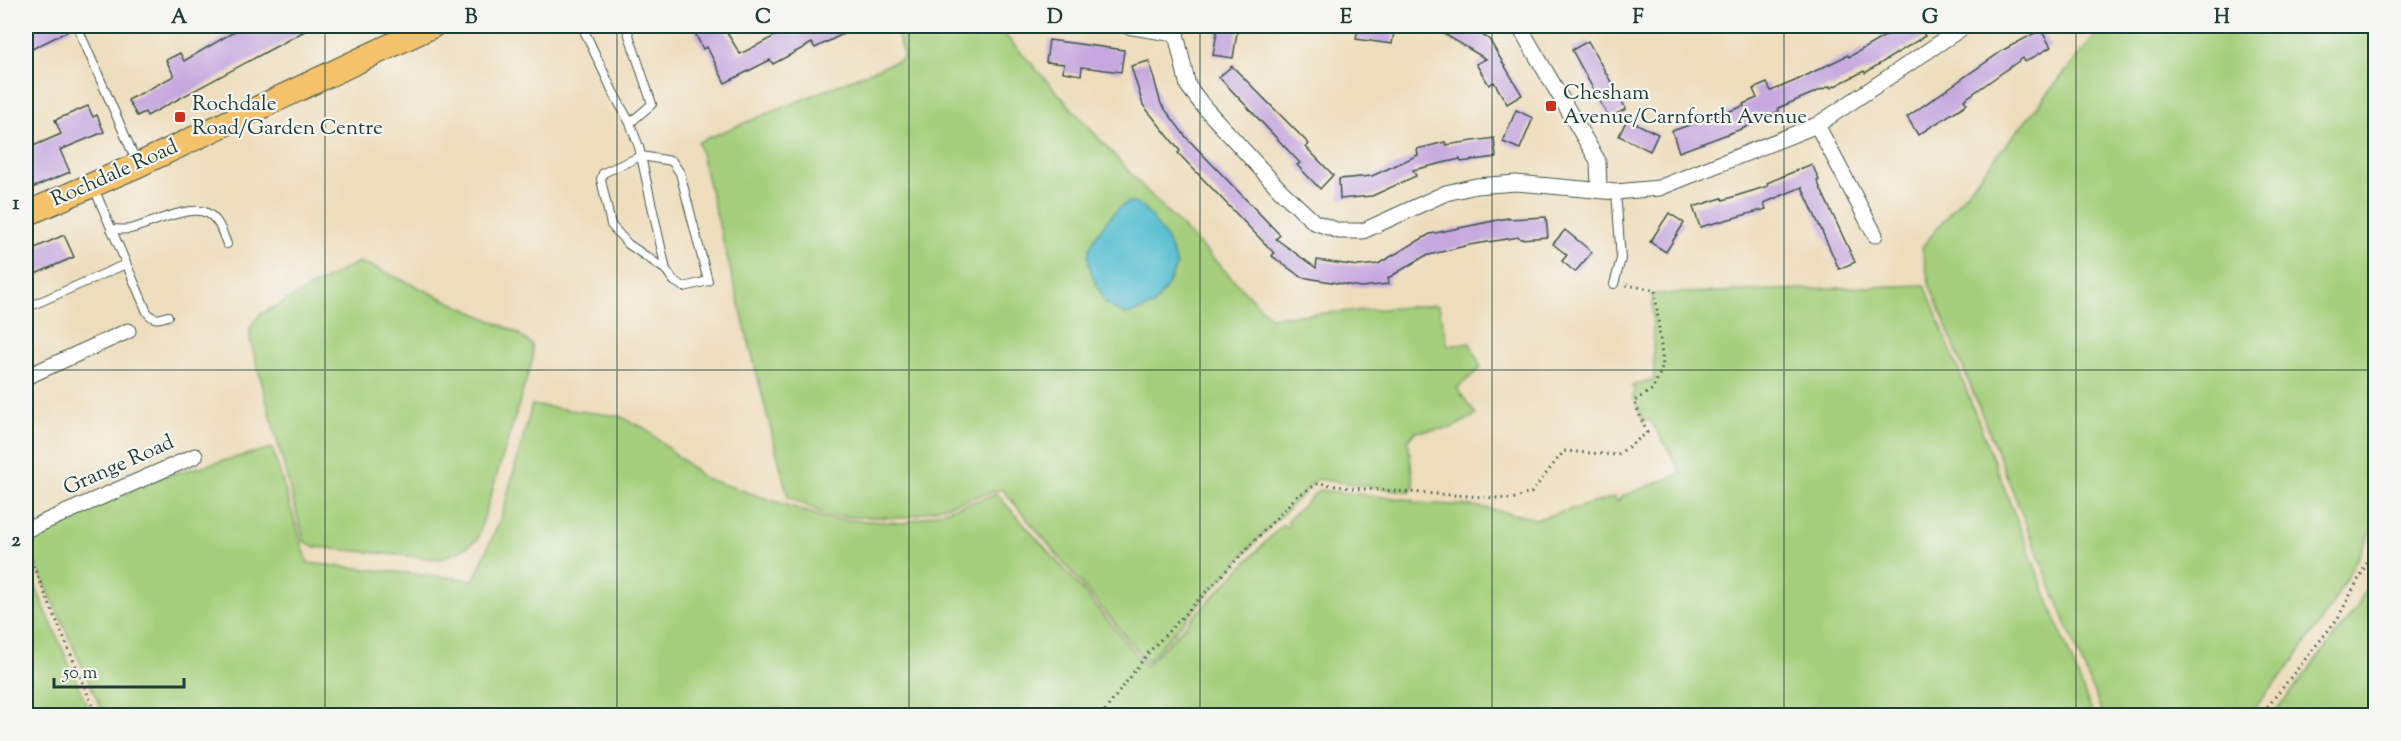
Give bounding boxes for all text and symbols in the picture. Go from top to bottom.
text: A [171,4,188,33]
text: B [465,4,478,33]
text: C [755,4,771,33]
text: D [1047,4,1063,33]
text: E [1340,4,1353,33]
text: F [1632,4,1644,33]
text: G [1922,4,1939,33]
text: H [2214,4,2230,33]
place label: Chesham Avenue/Carnforth Avenue [1563,79,1807,133]
place label: Rochdale Road/Garden Centre [192,90,383,144]
marker: Chesham Avenue/Carnforth Avenue [1544,99,1558,113]
marker: Rochdale Road/Garden Centre [173,110,187,124]
street label: Rochdale Road [47,133,183,215]
text: 1 [13,190,20,219]
street label: Grange Road [59,428,179,504]
text: 2 [11,527,21,556]
scale bar [54,651,184,689]
text: 50 m [62,661,98,687]

